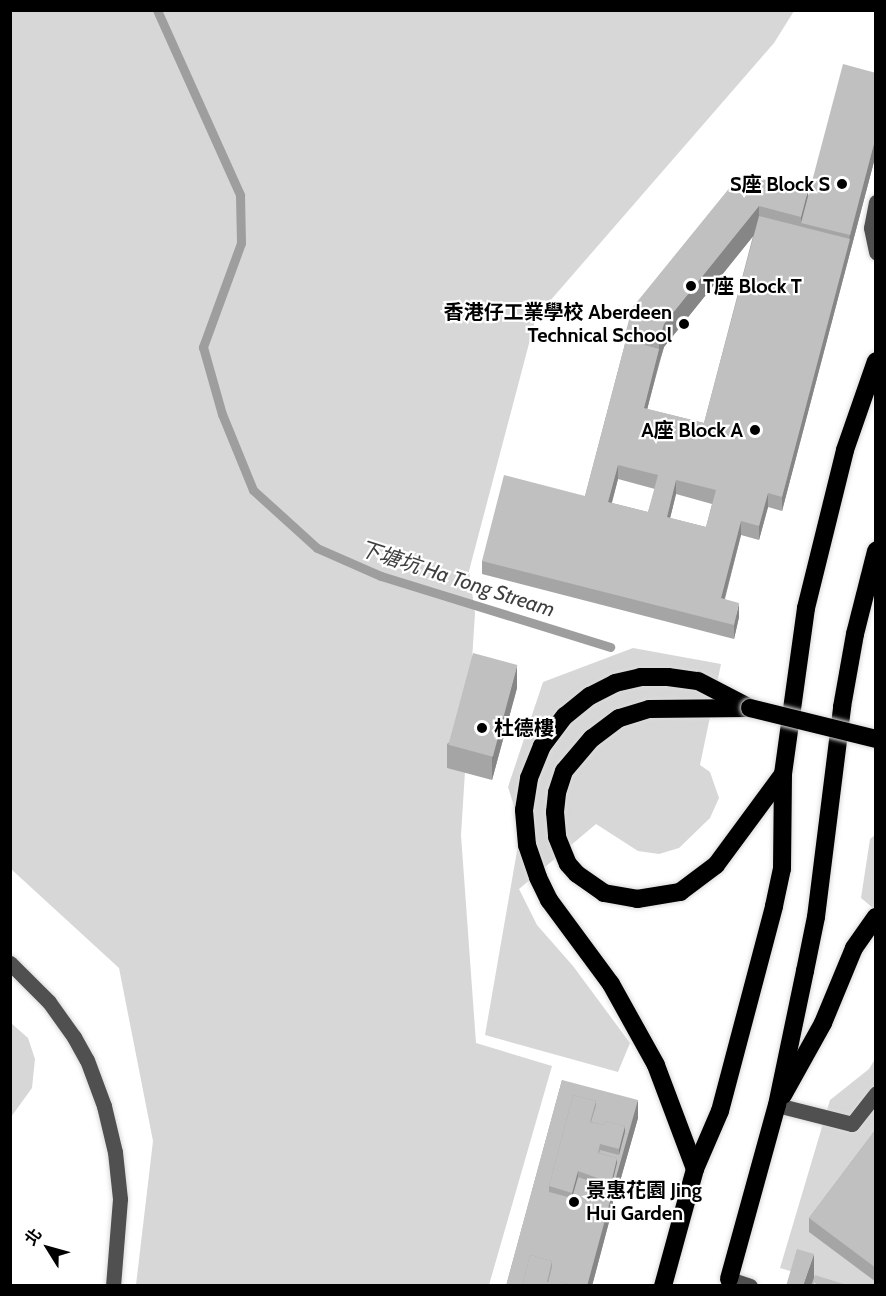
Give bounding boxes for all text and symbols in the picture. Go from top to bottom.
place label: S座 Block S [730,172,830,196]
marker: S座 Block S [835,177,849,191]
place label: T座 Block T [703,274,802,298]
marker: T座 Block T [684,279,698,293]
place label: 香港仔工業學校 Aberdeen Technical School [444,300,672,347]
marker: 香港仔工業學校 Aberdeen Technical School [677,317,691,331]
place label: A座 Block A [641,418,743,442]
marker: A座 Block A [748,423,762,437]
water label: 下塘坑 Ha Tong Stream [356,536,558,622]
place label: 杜德樓 [494,716,554,740]
marker: 杜德樓 [475,721,489,735]
place label: 景惠花園 Jing Hui Garden [586,1178,702,1225]
marker: 景惠花園 Jing Hui Garden [567,1195,581,1209]
north arrow [18,1218,78,1278]
text: 北 [21,1225,46,1249]

